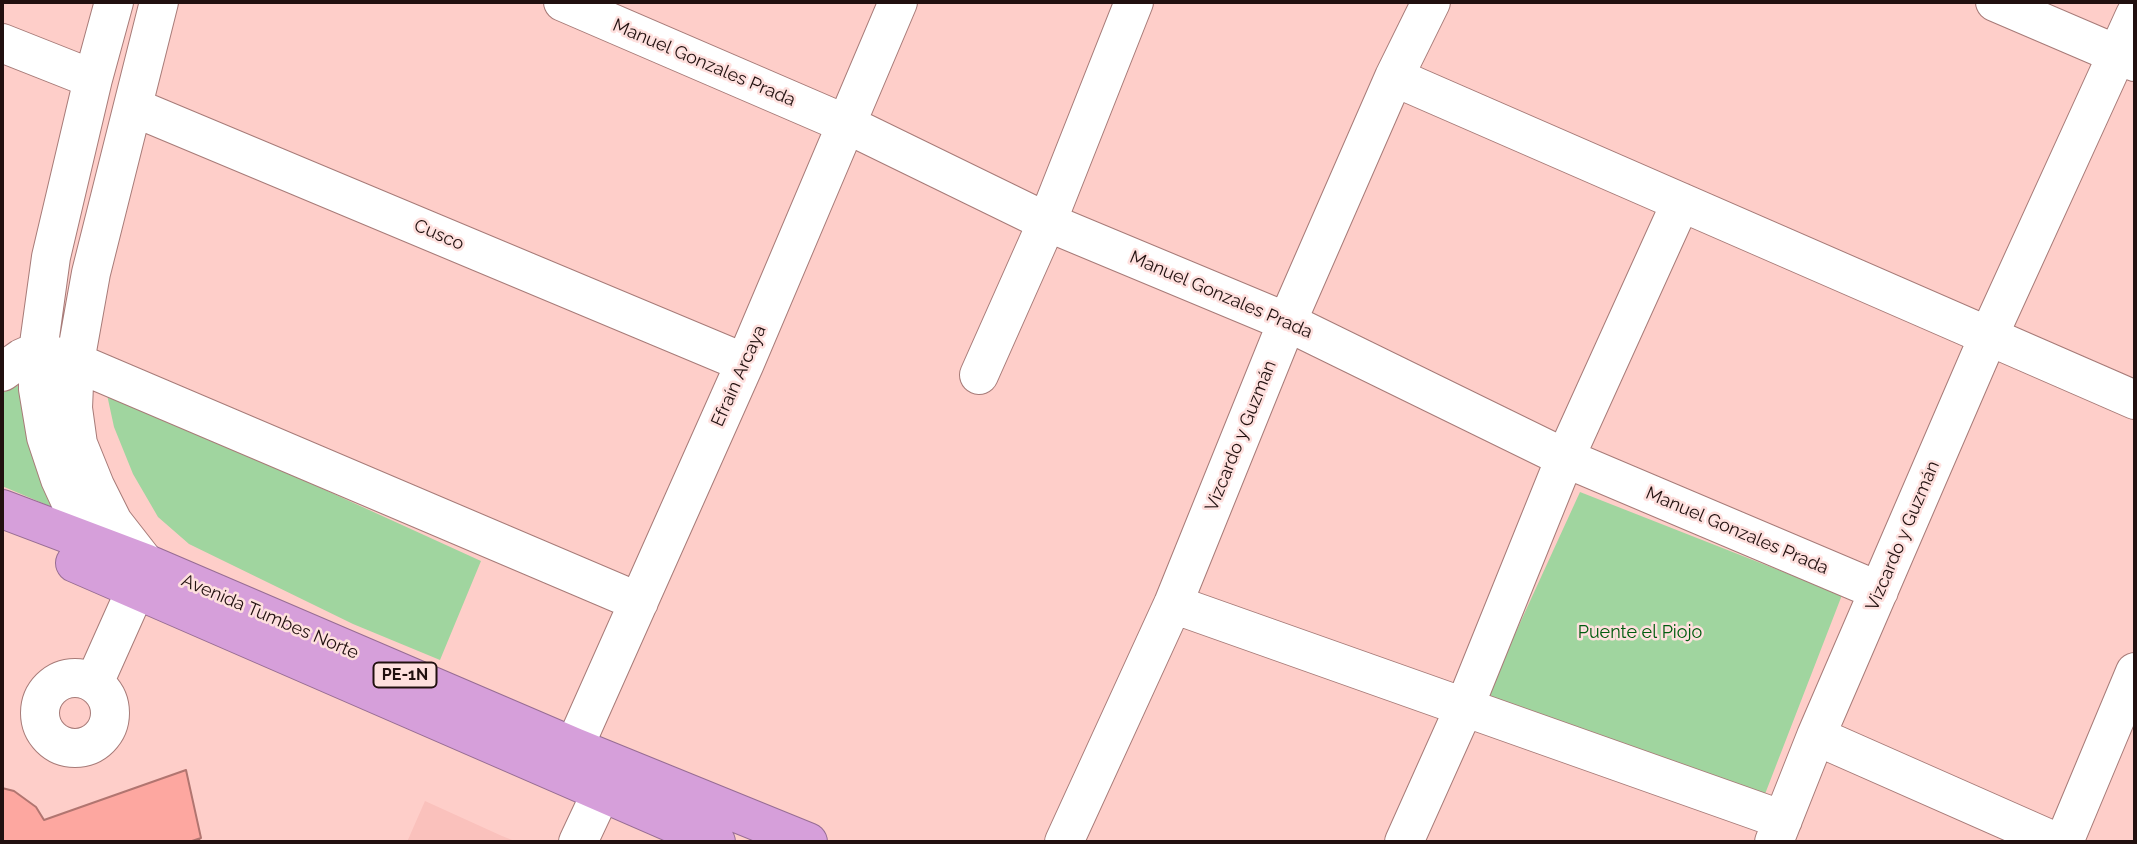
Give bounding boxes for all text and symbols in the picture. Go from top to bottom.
street label: Manuel Gonzales Prada [609,15,799,111]
street label: Cusco [411,215,467,255]
street label: Manuel Gonzales Prada [1126,247,1316,343]
street label: Efraín Arcaya [707,322,771,430]
street label: Vizcardo y Guzmán [1201,357,1281,515]
street label: Vizcardo y Guzmán [1862,458,1944,614]
street label: Manuel Gonzales Prada [1642,483,1832,579]
street label: Avenida Tumbes Norte [178,570,362,664]
park label: Puente el Piojo [1578,622,1702,644]
road number: PE-1N [374,662,436,688]

